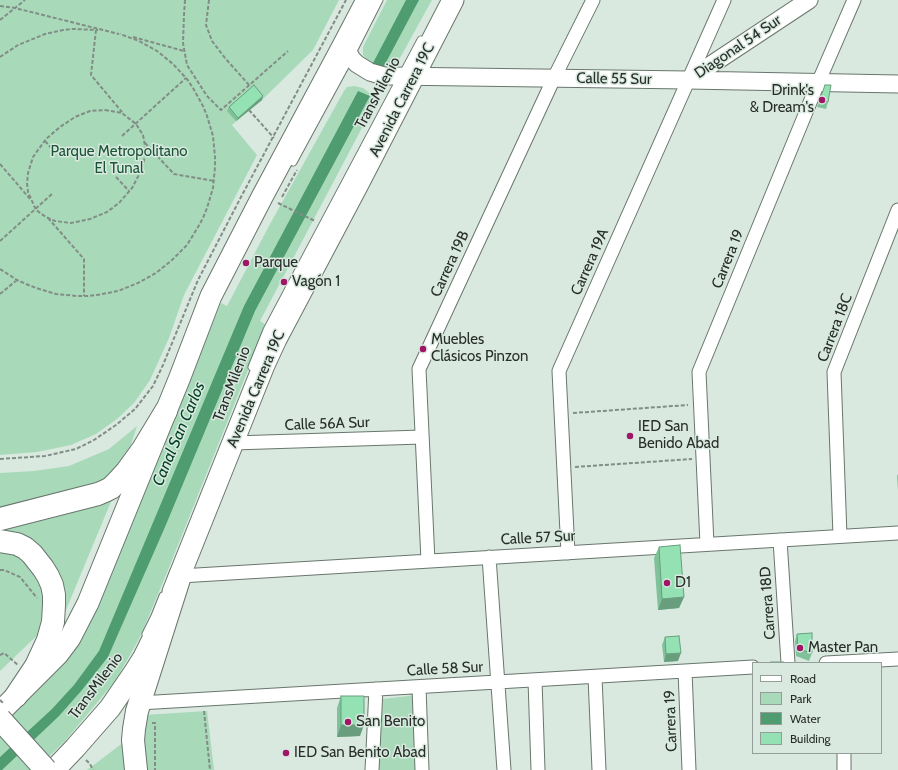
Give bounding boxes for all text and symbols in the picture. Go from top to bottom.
street label: Diagonal 54 Sur [691,11,785,83]
street label: Avenida Carrera 19C [366,40,438,160]
street label: TransMilenio [351,54,405,132]
street label: Calle 55 Sur [576,69,652,89]
place label: Drink's & Dream's [750,82,814,117]
marker: Drink's & Dream's [817,95,827,105]
park label: Parque Metropolitano El Tunal [50,143,188,178]
street label: Carrera 19A [567,226,613,298]
street label: Carrera 19 [708,227,748,291]
street label: Carrera 19B [427,228,473,300]
place label: Parque [254,254,298,272]
marker: Parque [241,258,251,268]
place label: Vagón 1 [292,273,340,291]
marker: Vagón 1 [279,277,289,287]
street label: Carrera 18C [814,291,856,365]
street label: Avenida Carrera 19C [223,328,289,450]
place label: Muebles Clásicos Pinzon [431,331,528,366]
street label: TransMilenio [209,344,255,424]
marker: Muebles Clásicos Pinzon [418,344,428,354]
water label: Canal San Carlos [148,379,210,489]
street label: Calle 56A Sur [284,414,370,434]
place label: IED San Benido Abad [638,418,719,453]
marker: IED San Benido Abad [625,431,635,441]
street label: Calle 57 Sur [500,527,576,549]
street label: Carrera 18D [756,566,780,640]
place label: D1 [675,574,691,592]
marker: D1 [662,578,672,588]
place label: Master Pan [808,639,878,657]
marker: Master Pan [795,643,805,653]
street label: TransMilenio [65,649,127,723]
street label: Calle 58 Sur [406,658,484,680]
legend [752,662,882,754]
text: Road [790,671,816,686]
street label: Carrera 19 [661,690,681,752]
text: Park [790,691,812,706]
text: Water [790,711,820,726]
place label: San Benito [356,713,425,731]
marker: San Benito [343,717,353,727]
text: Building [790,731,831,746]
place label: IED San Benito Abad [294,744,426,762]
marker: IED San Benito Abad [281,748,291,758]

